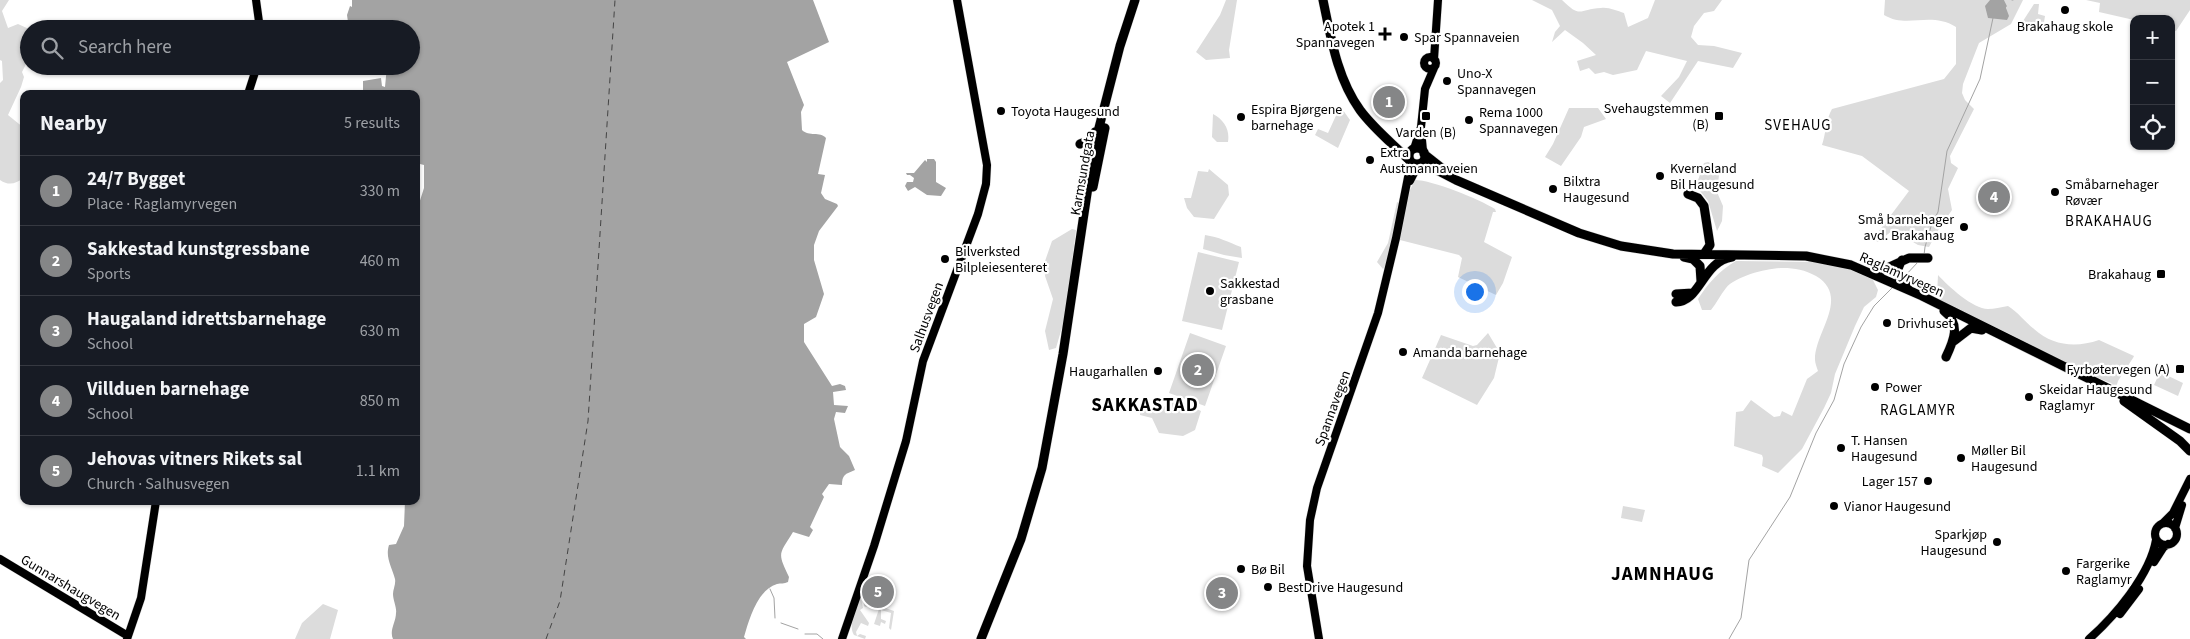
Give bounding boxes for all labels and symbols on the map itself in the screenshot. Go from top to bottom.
marker: Brakahaug skole [2059,4,2071,16]
place label: Apotek 1 Spannavegen [1296,17,1375,53]
place label: Brakahaug skole [2017,17,2113,37]
marker: Apotek 1 Spannavegen [1379,28,1391,40]
place label: Spar Spannaveien [1414,28,1520,48]
marker: Spar Spannaveien [1398,31,1410,43]
place label: Uno-X Spannavegen [1457,64,1536,100]
marker: Uno-X Spannavegen [1441,75,1453,87]
pin: 1 [1373,83,1405,121]
place label: Svehaugstemmen (B) [1604,99,1709,135]
place label: Espira Bjørgene barnehage [1251,100,1342,136]
place label: Toyota Haugesund [1011,102,1120,122]
place label: Rema 1000 Spannavegen [1479,103,1558,139]
marker: Toyota Haugesund [995,105,1007,117]
marker: Varden (B) [1420,110,1432,122]
marker: Svehaugstemmen (B) [1713,110,1725,122]
marker: Espira Bjørgene barnehage [1235,111,1247,123]
marker: Rema 1000 Spannavegen [1463,114,1475,126]
district label: SVEHAUG [1764,115,1832,136]
place label: Varden (B) [1396,123,1456,143]
street label: Karmsundgata [1066,129,1100,217]
place label: Extra Austmannaveien [1380,143,1478,179]
marker: Extra Austmannaveien [1364,154,1376,166]
place label: Kverneland Bil Haugesund [1670,159,1755,195]
marker: Kverneland Bil Haugesund [1654,170,1666,182]
place label: Bilxtra Haugesund [1563,172,1630,208]
place label: Småbarnehager Røvær [2065,175,2159,211]
pin: 4 [1978,178,2010,216]
marker: Bilxtra Haugesund [1547,183,1559,195]
marker: Småbarnehager Røvær [2049,186,2061,198]
place label: Små barnehager avd. Brakahaug [1858,210,1954,246]
district label: BRAKAHAUG [2065,211,2153,232]
marker: Små barnehager avd. Brakahaug [1958,221,1970,233]
place label: Bilverksted Bilpleiesenteret [955,242,1047,278]
street label: Raglamyrvegen [1856,247,1947,303]
marker: Bilverksted Bilpleiesenteret [939,253,951,265]
place label: Brakahaug [2088,265,2151,285]
marker: Brakahaug [2155,268,2167,280]
place label: Sakkestad grasbane [1220,274,1280,310]
street label: Salhusvegen [905,279,949,356]
your location [1462,279,1488,305]
marker: Sakkestad grasbane [1204,285,1216,297]
place label: Drivhuset [1897,314,1953,334]
marker: Drivhuset [1881,317,1893,329]
place label: Amanda barnehage [1413,343,1527,363]
marker: Amanda barnehage [1397,346,1409,358]
pin: 2 [1182,351,1214,389]
place label: Fyrbøtervegen (A) [2066,360,2170,380]
place label: Haugarhallen [1069,362,1148,382]
marker: Fyrbøtervegen (A) [2174,363,2186,375]
marker: Haugarhallen [1152,365,1164,377]
street label: Spannavegen [1310,368,1356,449]
place label: Power [1885,378,1922,398]
place label: Skeidar Haugesund Raglamyr [2039,380,2153,416]
marker: Power [1869,381,1881,393]
marker: Skeidar Haugesund Raglamyr [2023,391,2035,403]
district label: SAKKASTAD [1091,392,1199,419]
district label: RAGLAMYR [1880,400,1956,421]
place label: T. Hansen Haugesund [1851,431,1918,467]
place label: Møller Bil Haugesund [1971,441,2038,477]
marker: T. Hansen Haugesund [1835,442,1847,454]
marker: Møller Bil Haugesund [1955,452,1967,464]
place label: Lager 157 [1862,472,1918,492]
marker: Lager 157 [1922,475,1934,487]
place label: Vianor Haugesund [1844,497,1951,517]
marker: Vianor Haugesund [1828,500,1840,512]
place label: Sparkjøp Haugesund [1920,525,1987,561]
marker: Sparkjøp Haugesund [1991,536,2003,548]
street label: Gunnarshaugvegen [17,550,124,626]
place label: Fargerike Raglamyr [2076,554,2132,590]
place label: Bø Bil [1251,560,1285,580]
district label: JAMNHAUG [1611,561,1715,588]
marker: Bø Bil [1235,563,1247,575]
marker: Fargerike Raglamyr [2060,565,2072,577]
pin: 5 [862,573,894,611]
pin: 3 [1206,574,1238,612]
place label: BestDrive Haugesund [1278,578,1403,598]
marker: BestDrive Haugesund [1262,581,1274,593]

